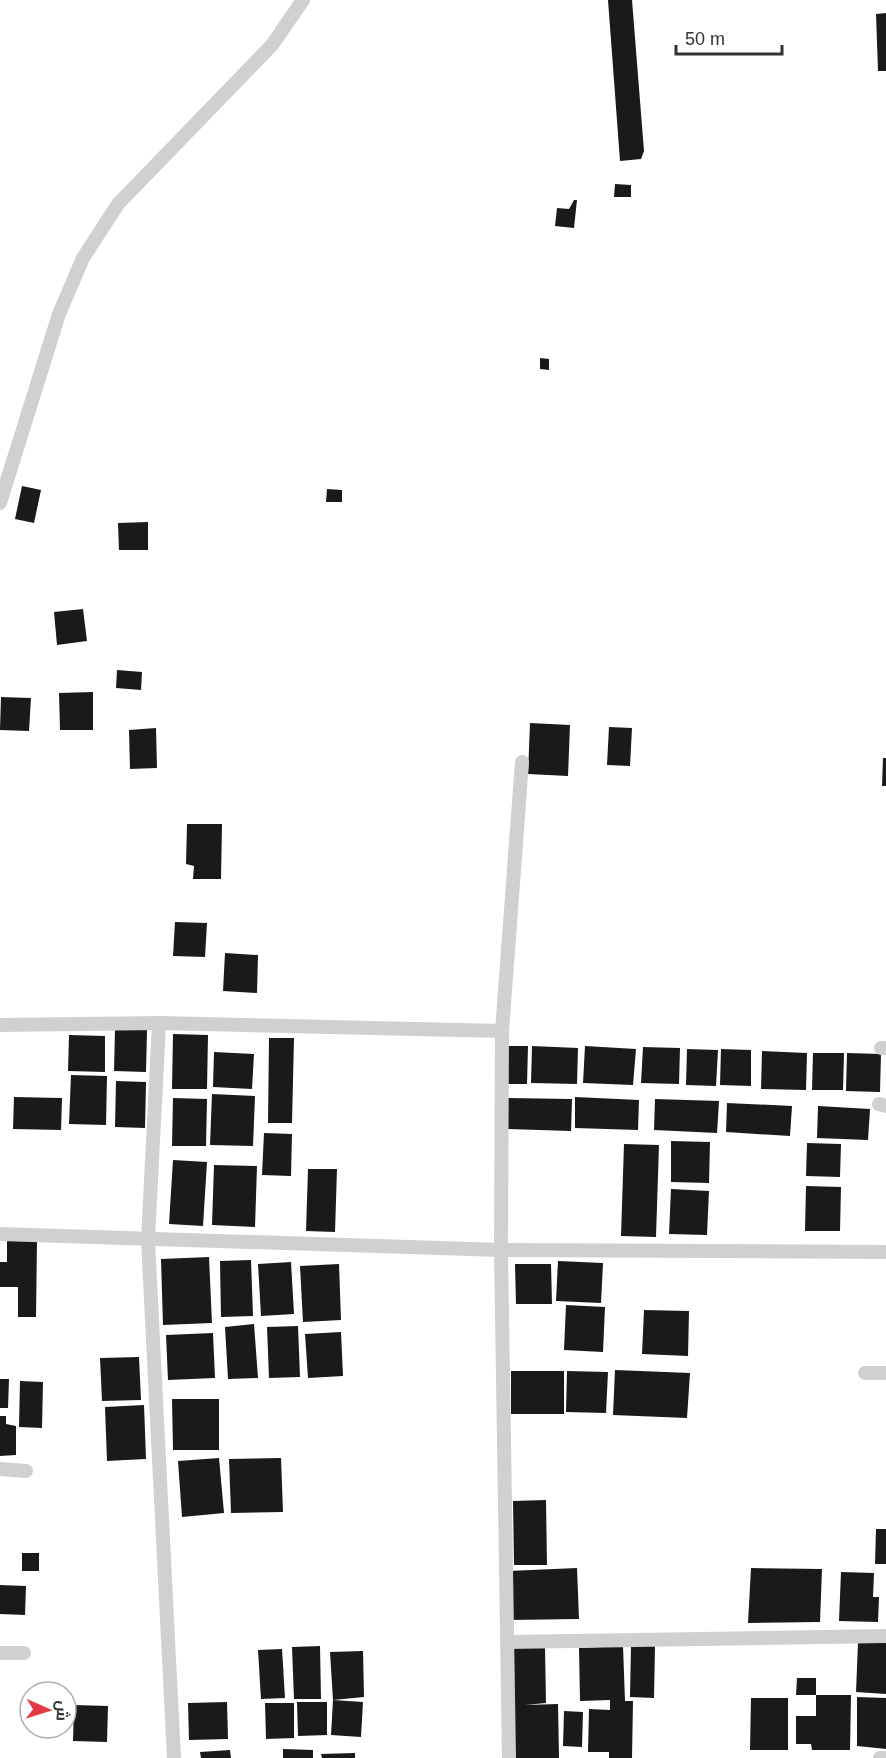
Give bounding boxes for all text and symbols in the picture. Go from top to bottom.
scale bar [676,18,782,56]
text: 50 m [685,29,725,49]
north arrow [18,1680,78,1740]
text: ش [52,1700,72,1721]

